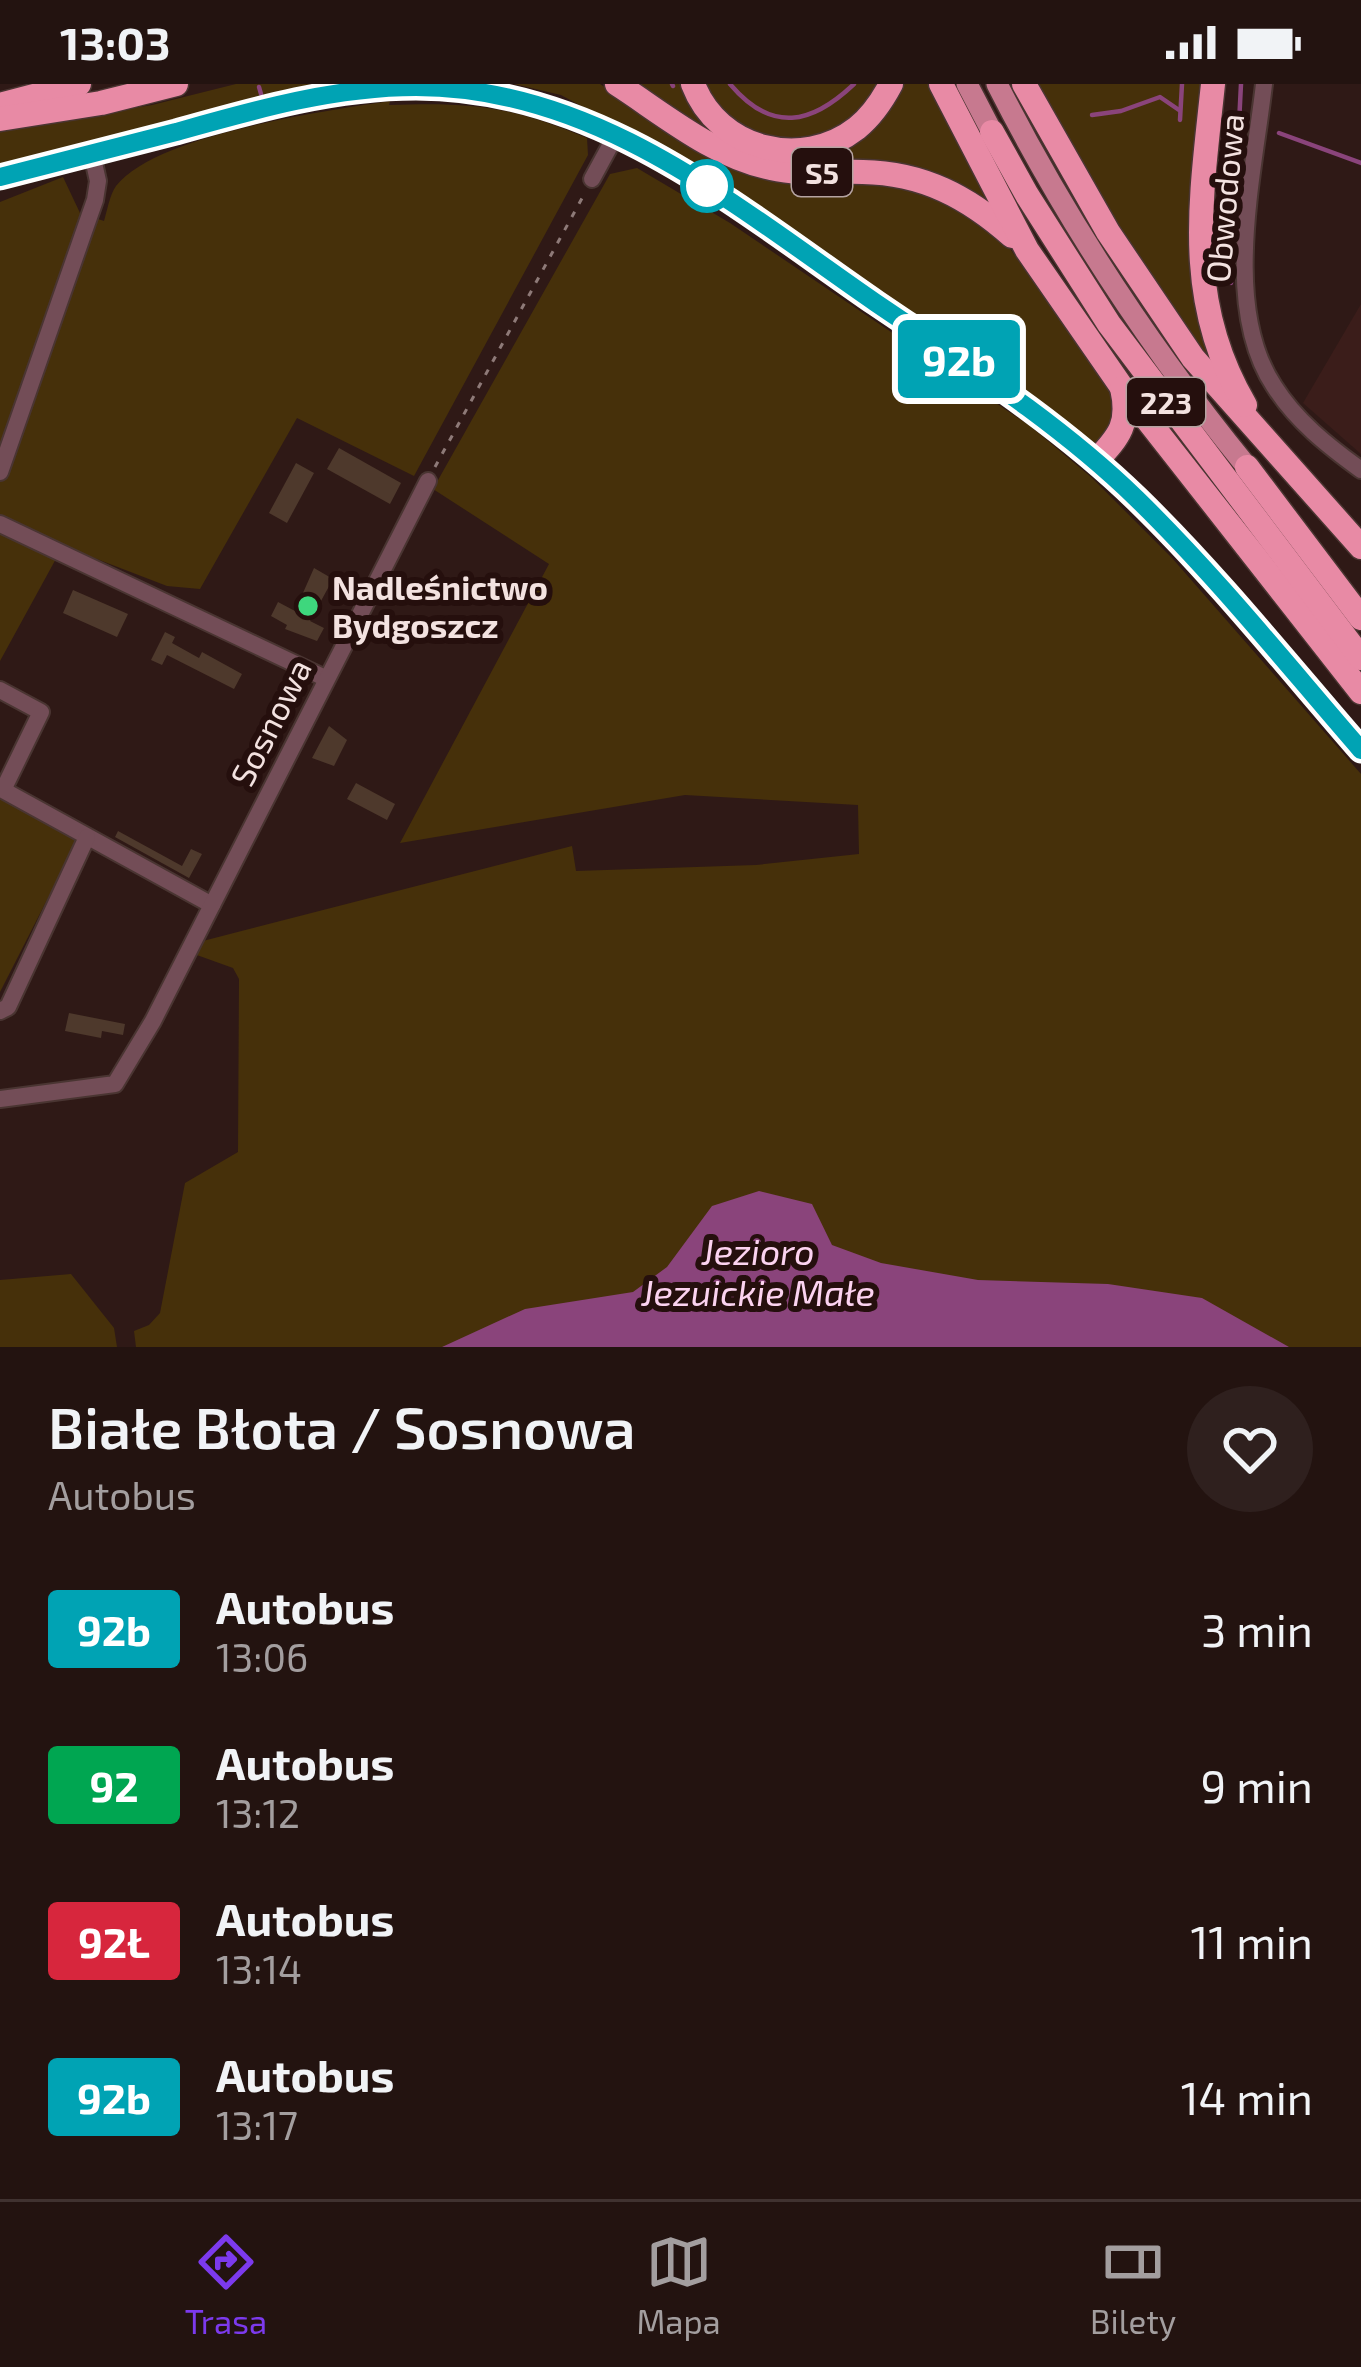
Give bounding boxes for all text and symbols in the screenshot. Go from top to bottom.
text: 13:03 [60,15,170,69]
street label: Obwodowa [1197,112,1251,284]
road number: S5 [792,148,852,196]
unlabelled marker [682,161,732,211]
line badge: 92b [890,320,1028,398]
text: 92b [922,334,996,384]
road number: 223 [1127,378,1205,426]
place label: Nadleśnictwo Bydgoszcz [332,567,548,645]
marker: Nadleśnictwo Bydgoszcz [295,593,321,619]
street label: Sosnowa [221,652,319,792]
water label: Jezioro Jezuickie Małe [640,1229,875,1313]
button: heart [1187,1386,1313,1512]
text: Białe Błota / Sosnowa [48,1392,635,1460]
text: Autobus [48,1471,196,1518]
text: Autobus [216,1579,394,1633]
text: 3 min [1201,1602,1313,1656]
text: 92b [77,1604,151,1654]
text: 13:06 [216,1633,308,1680]
text: Autobus [216,1735,394,1789]
text: 9 min [1200,1758,1313,1812]
text: 92 [89,1760,139,1810]
text: 13:12 [216,1789,300,1836]
text: Autobus [216,1891,394,1945]
text: 11 min [1190,1914,1313,1968]
text: 92Ł [78,1916,150,1966]
text: 13:14 [216,1945,302,1992]
text: Autobus [216,2047,394,2101]
text: 14 min [1181,2070,1313,2124]
text: 92b [77,2072,151,2122]
text: 13:17 [216,2101,298,2148]
tab: Trasa [185,2229,267,2341]
tab: Mapa [636,2229,721,2341]
tab: Bilety [1090,2229,1176,2341]

